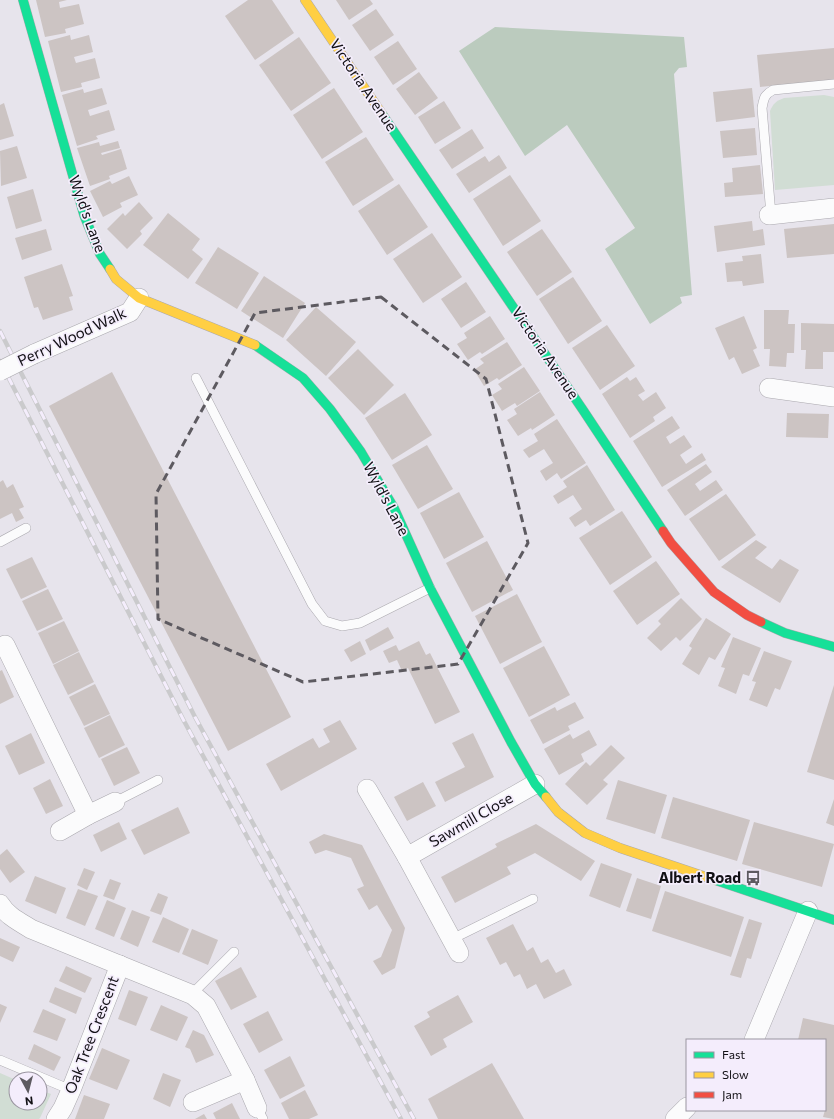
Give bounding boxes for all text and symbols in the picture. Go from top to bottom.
street label: Victoria Avenue [326,35,401,134]
street label: Wyld's Lane [66,173,110,255]
street label: Perry Wood Walk [14,303,129,369]
street label: Victoria Avenue [508,303,583,402]
street label: Wyld's Lane [360,459,414,538]
street label: Sawmill Close [425,788,516,850]
place label: Albert Road [658,868,741,886]
bus stop icon: Albert Road [744,869,762,887]
street label: Oak Tree Crescent [60,973,122,1096]
legend [686,1039,826,1111]
text: Fast [722,1047,745,1061]
text: Slow [722,1067,749,1081]
north arrow [8,1071,48,1111]
text: Jam [722,1087,742,1102]
text: N [24,1094,34,1108]

